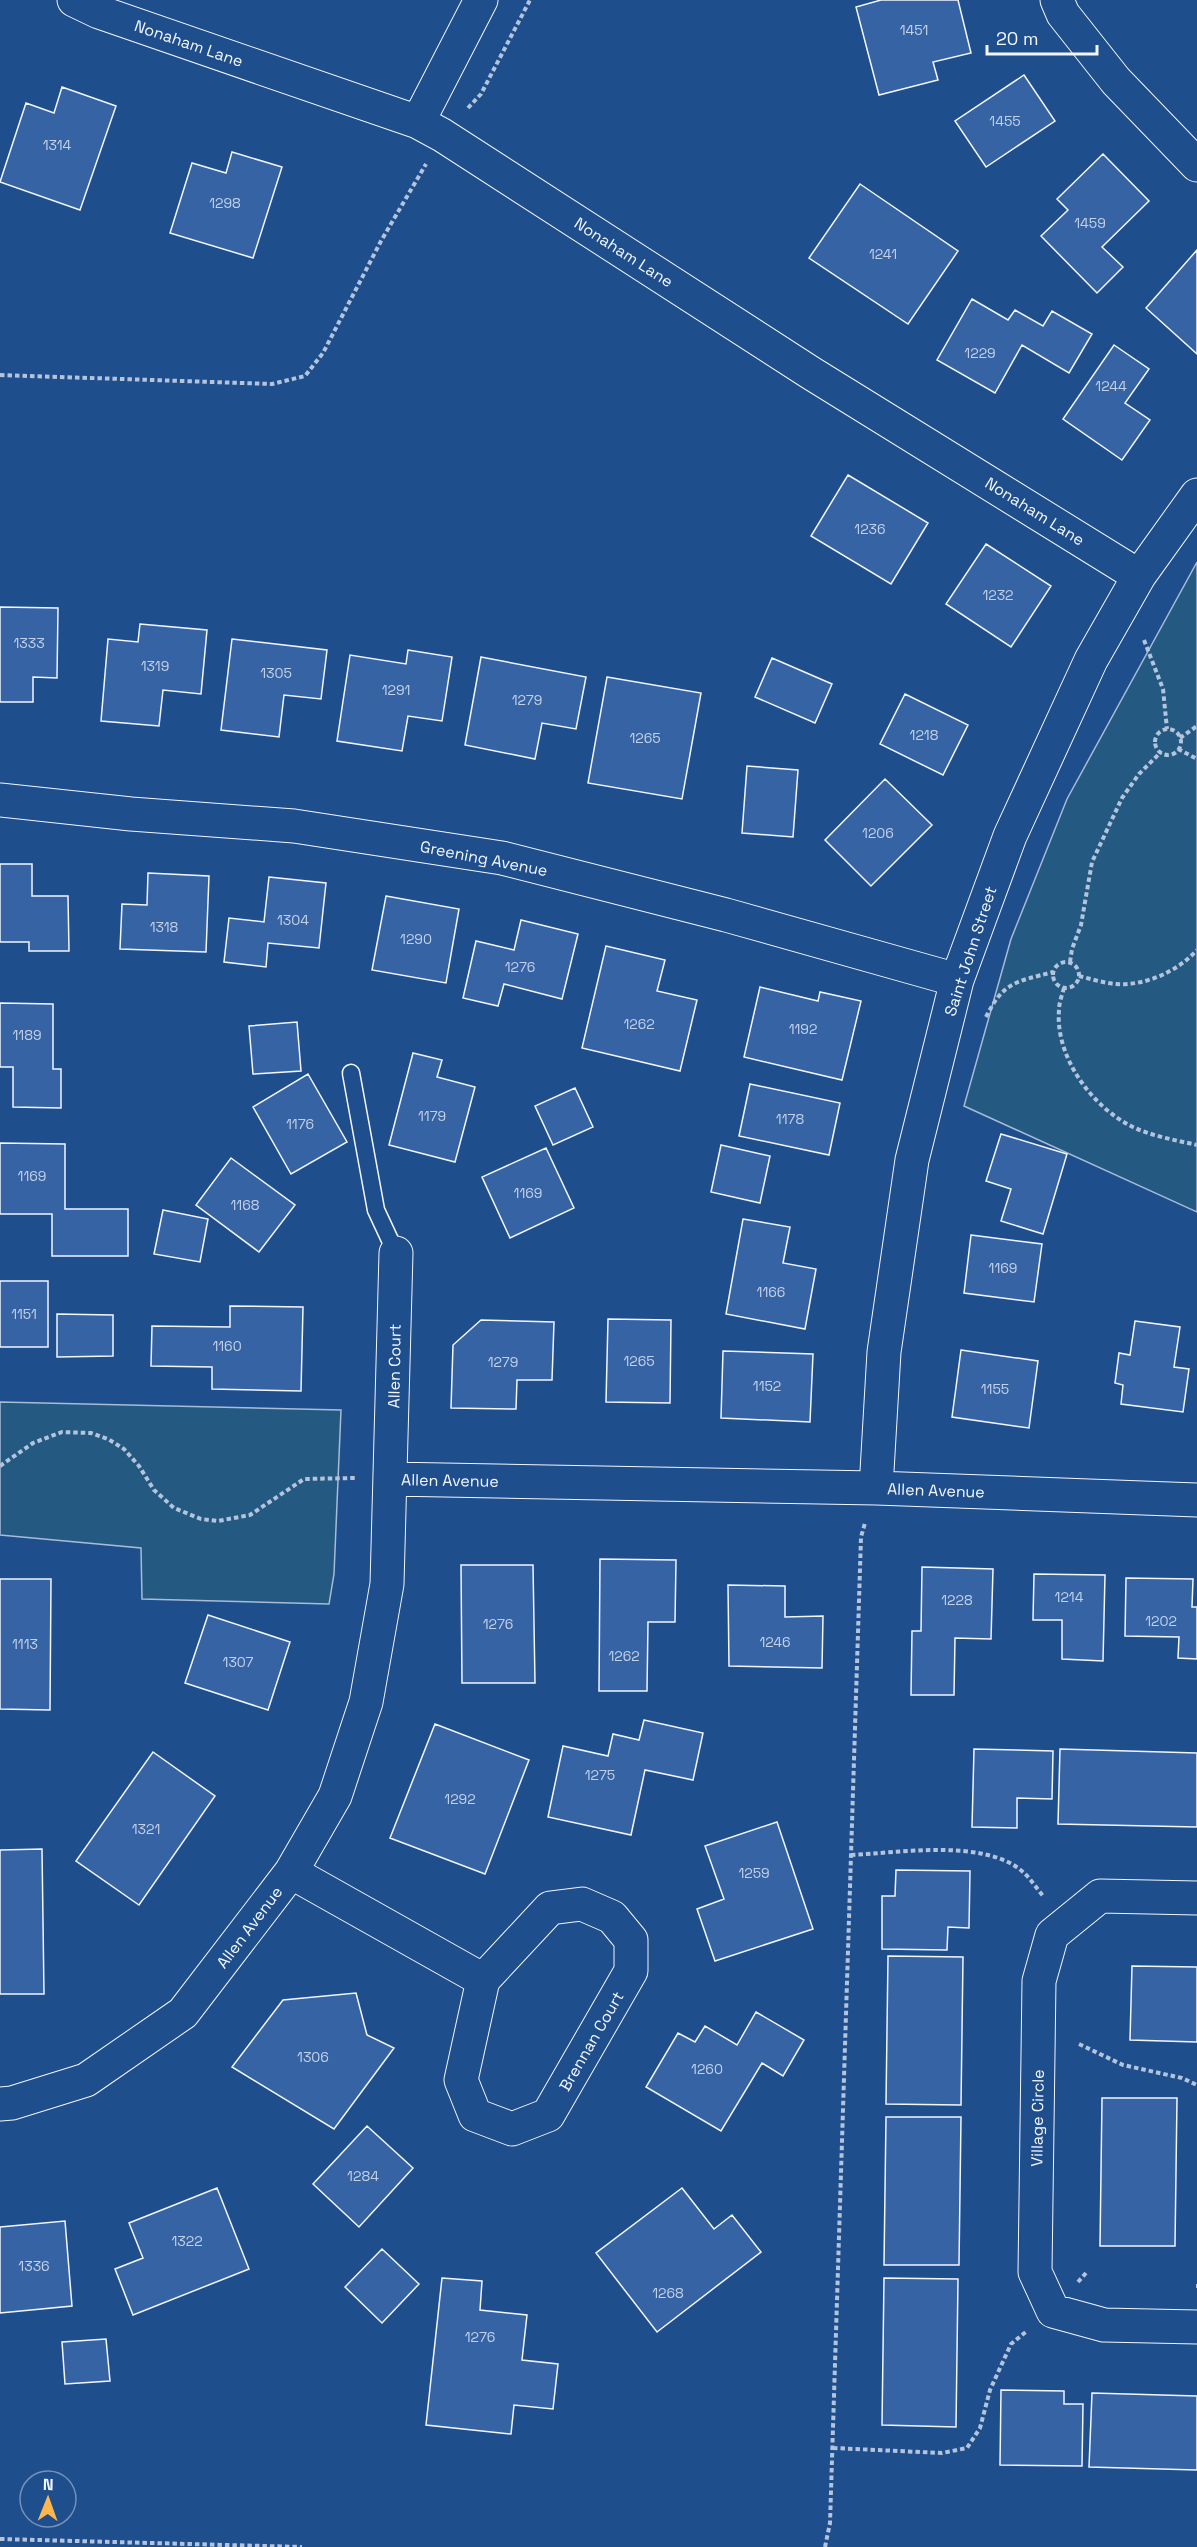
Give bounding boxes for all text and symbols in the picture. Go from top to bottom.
street label: Nonaham Lane [132,15,246,72]
scale bar [987,18,1096,56]
house number: 1451 [900,21,928,39]
text: 20 m [996,27,1039,50]
house number: 1455 [989,112,1021,130]
house number: 1314 [43,136,72,154]
house number: 1298 [209,194,241,212]
street label: Nonaham Lane [570,213,677,292]
house number: 1459 [1074,214,1106,232]
house number: 1241 [869,245,897,263]
house number: 1229 [964,344,996,362]
house number: 1244 [1095,377,1127,395]
street label: Nonaham Lane [981,472,1088,550]
house number: 1236 [854,520,886,538]
house number: 1232 [982,586,1014,604]
house number: 1333 [13,634,45,652]
house number: 1319 [141,657,169,675]
house number: 1305 [260,664,292,682]
house number: 1291 [382,681,410,699]
house number: 1279 [512,691,542,709]
house number: 1218 [910,726,939,744]
house number: 1265 [629,729,661,747]
house number: 1206 [862,824,894,842]
street label: Greening Avenue [418,836,549,881]
street label: Saint John Street [940,883,1001,1019]
house number: 1304 [277,911,309,929]
house number: 1318 [150,918,179,936]
house number: 1290 [400,930,432,948]
house number: 1276 [505,958,535,976]
house number: 1262 [623,1015,655,1033]
house number: 1192 [789,1020,817,1038]
house number: 1189 [13,1026,42,1044]
house number: 1179 [418,1107,446,1125]
house number: 1178 [776,1110,804,1128]
house number: 1176 [286,1115,314,1133]
house number: 1169 [18,1167,46,1185]
house number: 1169 [514,1184,542,1202]
house number: 1168 [231,1196,260,1214]
house number: 1169 [989,1259,1017,1277]
house number: 1166 [757,1283,785,1301]
house number: 1151 [11,1305,37,1323]
street label: Allen Court [383,1324,406,1409]
house number: 1160 [212,1337,242,1355]
house number: 1265 [623,1352,655,1370]
house number: 1279 [488,1353,518,1371]
house number: 1152 [753,1377,781,1395]
house number: 1155 [981,1380,1009,1398]
street label: Allen Avenue [401,1469,499,1492]
street label: Allen Avenue [887,1478,985,1503]
house number: 1214 [1055,1588,1084,1606]
house number: 1228 [941,1591,973,1609]
house number: 1202 [1145,1612,1177,1630]
house number: 1276 [483,1615,513,1633]
house number: 1246 [759,1633,791,1651]
house number: 1113 [12,1635,38,1653]
house number: 1262 [608,1647,640,1665]
house number: 1307 [223,1653,254,1671]
house number: 1275 [585,1766,615,1784]
house number: 1292 [444,1790,476,1808]
house number: 1321 [132,1820,160,1838]
house number: 1259 [738,1864,770,1882]
street label: Allen Avenue [212,1882,287,1973]
street label: Brennan Court [554,1988,628,2095]
house number: 1306 [297,2048,329,2066]
house number: 1260 [691,2060,723,2078]
street label: Village Circle [1026,2069,1049,2167]
house number: 1284 [347,2167,379,2185]
house number: 1322 [171,2232,203,2250]
house number: 1336 [18,2257,50,2275]
house number: 1268 [652,2284,684,2302]
house number: 1276 [465,2328,495,2346]
north arrow [18,2469,78,2529]
text: N [43,2474,54,2495]

